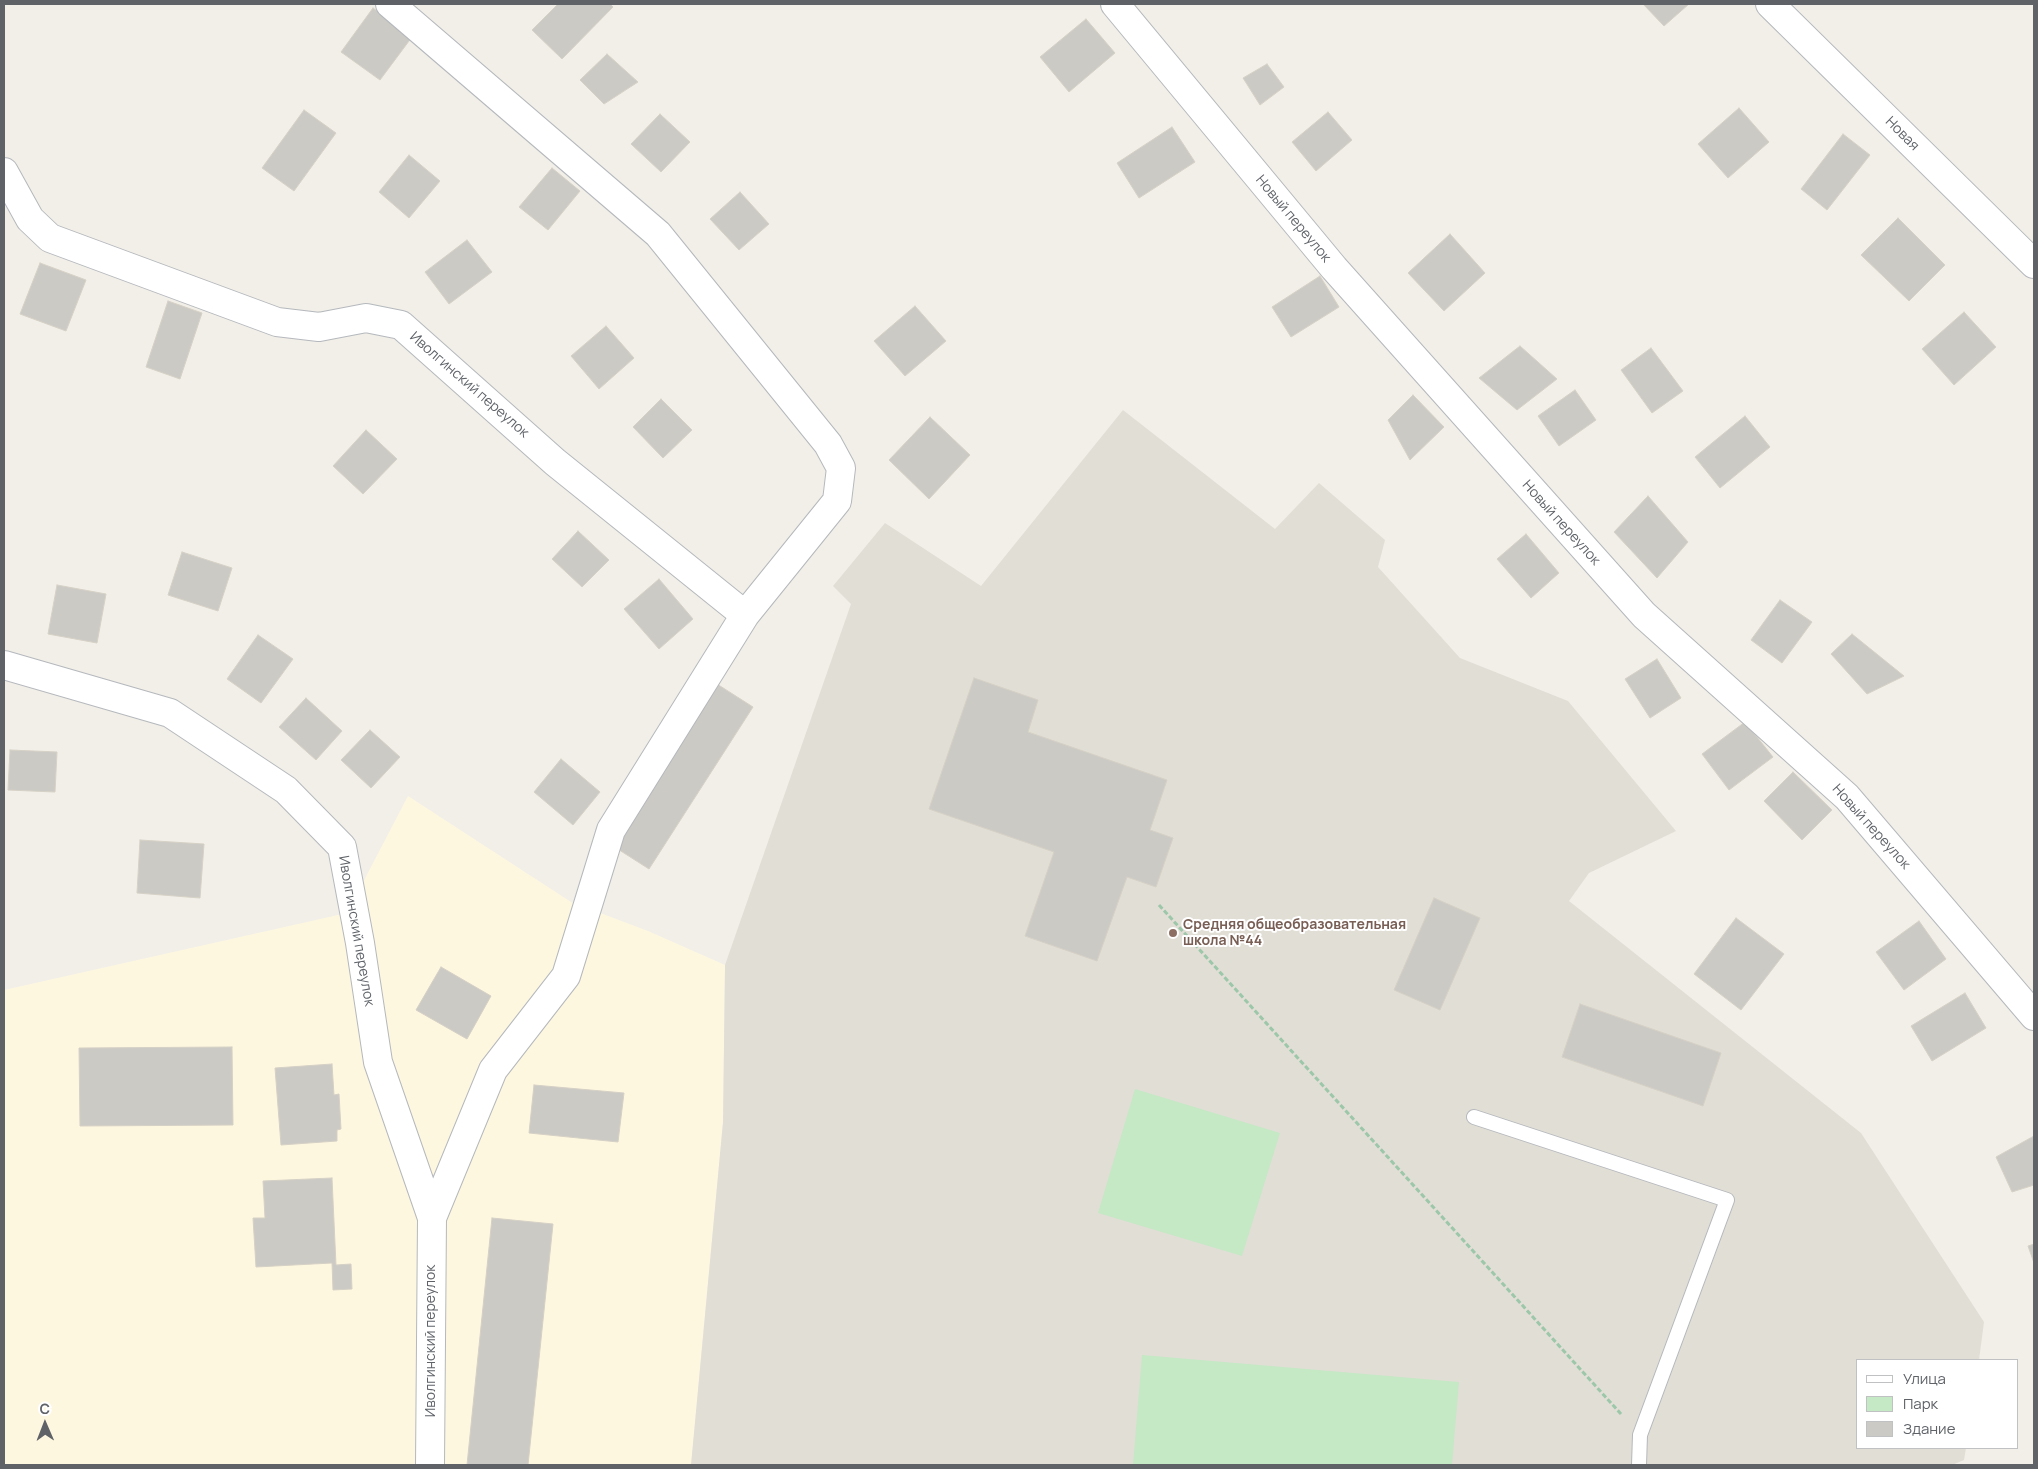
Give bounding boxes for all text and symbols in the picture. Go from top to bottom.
street label: Новая [1882,114,1922,154]
street label: Новый переулок [1252,172,1334,266]
street label: Иволгинский переулок [406,329,532,441]
street label: Новый переулок [1518,477,1604,569]
street label: Новый переулок [1828,781,1914,873]
street label: Иволгинский переулок [334,854,378,1008]
place label: Средняя общеобразовательная школа №44 [1183,917,1406,950]
marker: Средняя общеобразовательная школа №44 [1167,927,1179,939]
street label: Иволгинский переулок [423,1265,439,1417]
legend [1856,1359,2018,1449]
text: Улица [1903,1368,1946,1389]
text: Парк [1903,1393,1938,1414]
north arrow [20,1399,70,1449]
text: С [39,1399,50,1418]
text: Здание [1903,1418,1955,1439]

